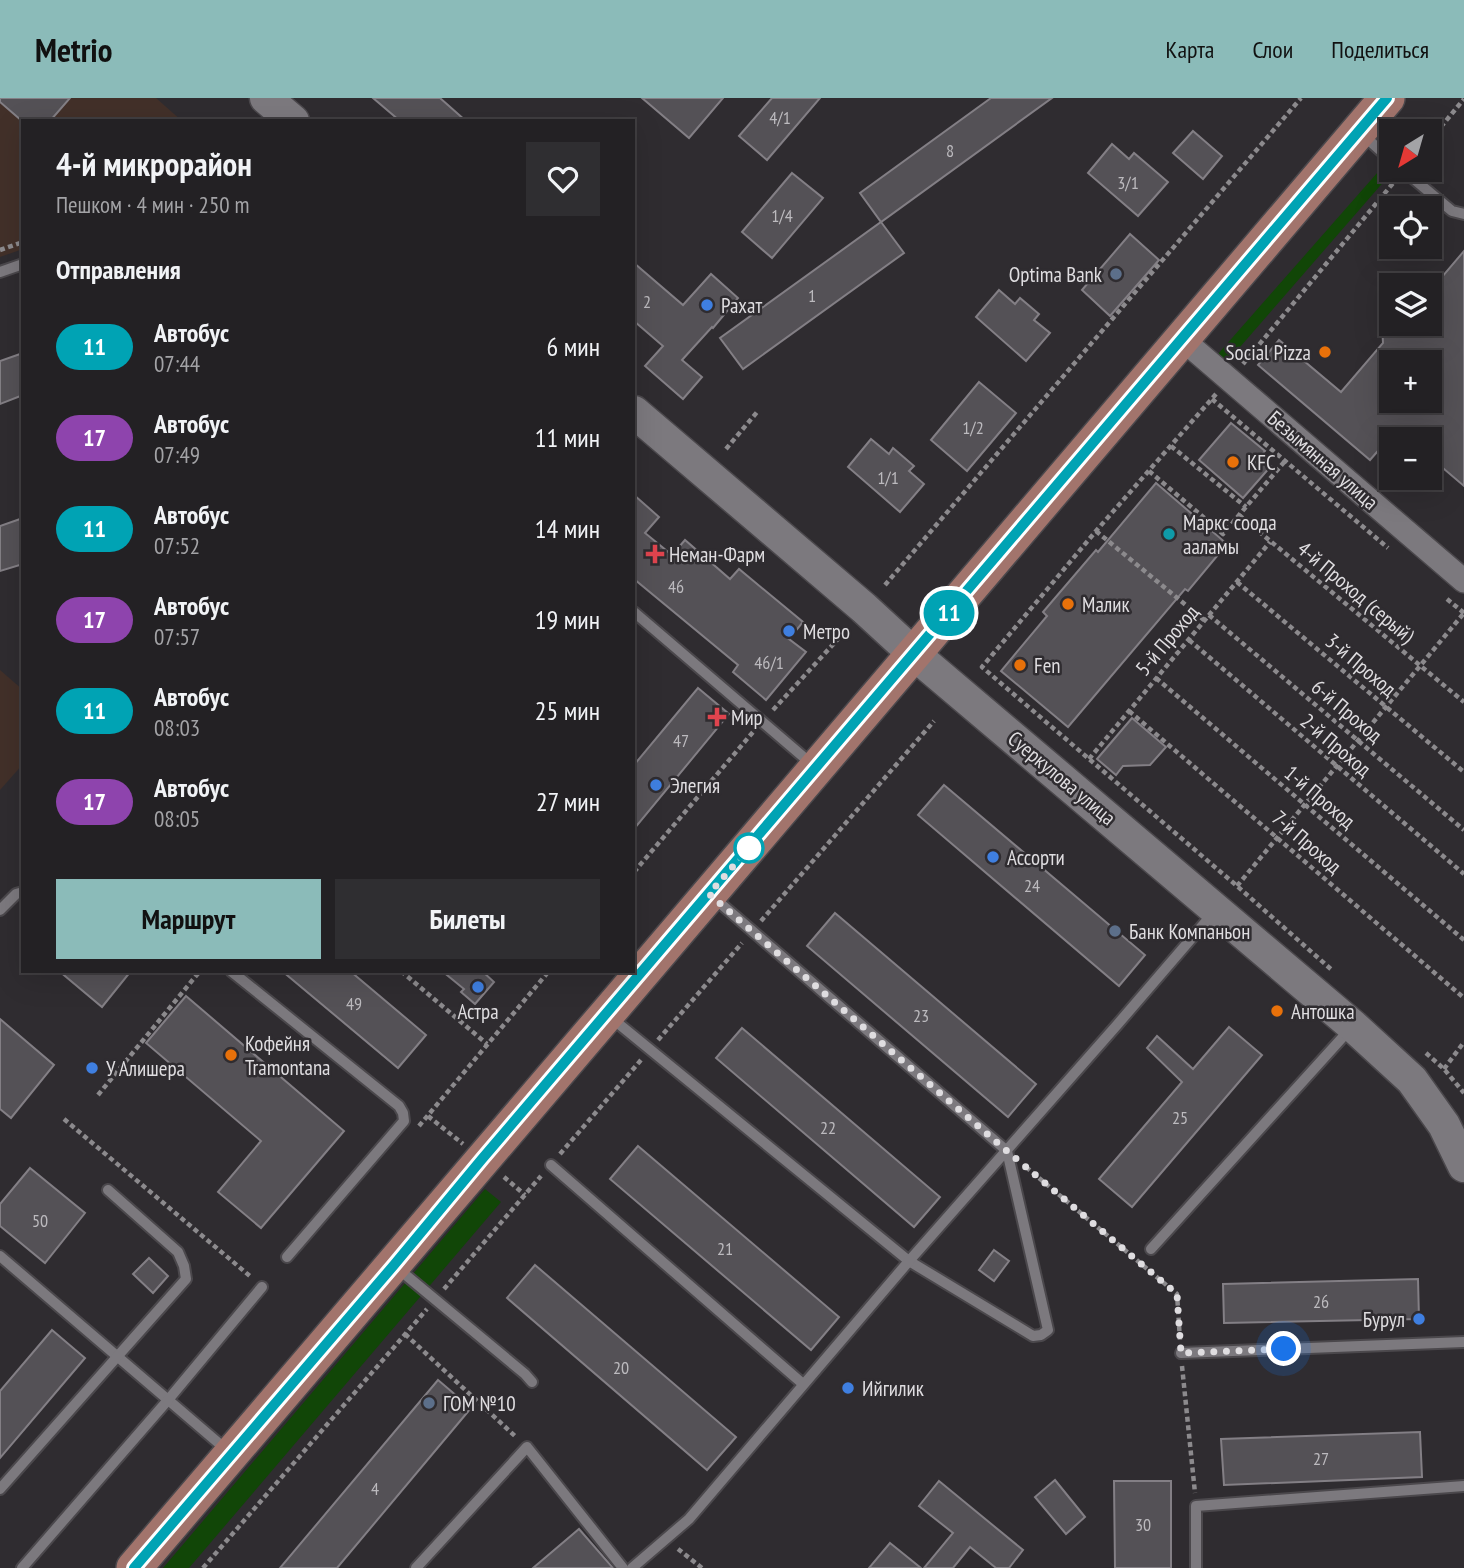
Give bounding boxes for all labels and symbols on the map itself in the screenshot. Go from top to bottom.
house number: 4/1 [769,106,791,129]
north arrow [1379,119,1442,182]
house number: 8 [946,139,954,162]
house number: 3/1 [1117,171,1139,194]
house number: 1/4 [771,204,793,227]
place label: Optima Bank [1009,261,1102,288]
marker: Optima Bank [1108,266,1124,282]
house number: 1 [808,284,816,307]
house number: 2 [643,290,651,313]
place label: Рахат [721,292,762,319]
marker: Рахат [699,297,715,313]
place label: Social Pizza [1226,339,1311,366]
marker: Social Pizza [1317,344,1333,360]
street label: Безымянная улица [1262,405,1384,515]
house number: 1/2 [962,416,984,439]
place label: KFC [1247,449,1276,476]
marker: KFC [1225,454,1241,470]
house number: 1/1 [877,466,899,489]
place label: Маркс соода ааламы [1183,509,1277,560]
marker: Маркс соода ааламы [1161,526,1177,542]
street label: 4-й Проход (серый) [1292,535,1420,649]
place label: Неман-Фарм [669,541,765,568]
marker: Неман-Фарм [647,546,663,562]
house number: 46 [668,575,684,598]
line badge: 11 [918,590,981,636]
place label: Малик [1082,591,1130,618]
marker: Малик [1060,596,1076,612]
street label: 5-й Проход [1129,599,1205,681]
place label: Метро [803,618,850,645]
marker: Метро [781,623,797,639]
street label: 3-й Проход [1320,627,1402,703]
house number: 46/1 [754,651,784,674]
place label: Fen [1034,652,1061,679]
marker: Fen [1012,657,1028,673]
street label: 6-й Проход [1306,673,1388,749]
place label: Мир [731,704,763,731]
street label: 2-й Проход [1295,707,1377,783]
marker: Мир [709,709,725,725]
street label: Суеркулова улица [1003,725,1121,831]
house number: 47 [673,729,689,752]
street label: 1-й Проход [1279,759,1361,835]
place label: Элегия [670,772,720,799]
marker: Элегия [648,777,664,793]
street label: 7-й Проход [1267,804,1347,880]
unlabelled marker [734,833,764,863]
place label: Ассорти [1007,844,1065,871]
marker: Ассорти [985,849,1001,865]
house number: 24 [1024,874,1040,897]
place label: Банк Компаньон [1129,918,1250,945]
marker: Банк Компаньон [1107,923,1123,939]
marker: Астра [470,979,486,995]
house number: 49 [346,992,362,1015]
place label: Астра [457,998,499,1025]
place label: Антошка [1291,998,1355,1025]
marker: Антошка [1269,1003,1285,1019]
house number: 23 [913,1004,929,1027]
place label: Кофейня Tramontana [245,1030,331,1081]
marker: Кофейня Tramontana [223,1047,239,1063]
place label: У Алишера [106,1055,185,1082]
marker: У Алишера [84,1060,100,1076]
house number: 25 [1172,1106,1188,1129]
house number: 22 [820,1116,836,1139]
house number: 50 [32,1209,48,1232]
house number: 21 [717,1237,733,1260]
house number: 26 [1313,1290,1329,1313]
place label: Бурул [1363,1306,1405,1333]
marker: Бурул [1411,1311,1427,1327]
your location [1266,1331,1301,1366]
house number: 20 [613,1356,629,1379]
place label: Ийгилик [862,1375,924,1402]
marker: Ийгилик [840,1380,856,1396]
place label: ГОМ №10 [443,1390,516,1417]
marker: ГОМ №10 [421,1395,437,1411]
house number: 27 [1313,1447,1329,1470]
house number: 4 [371,1477,379,1500]
house number: 30 [1135,1513,1151,1536]

